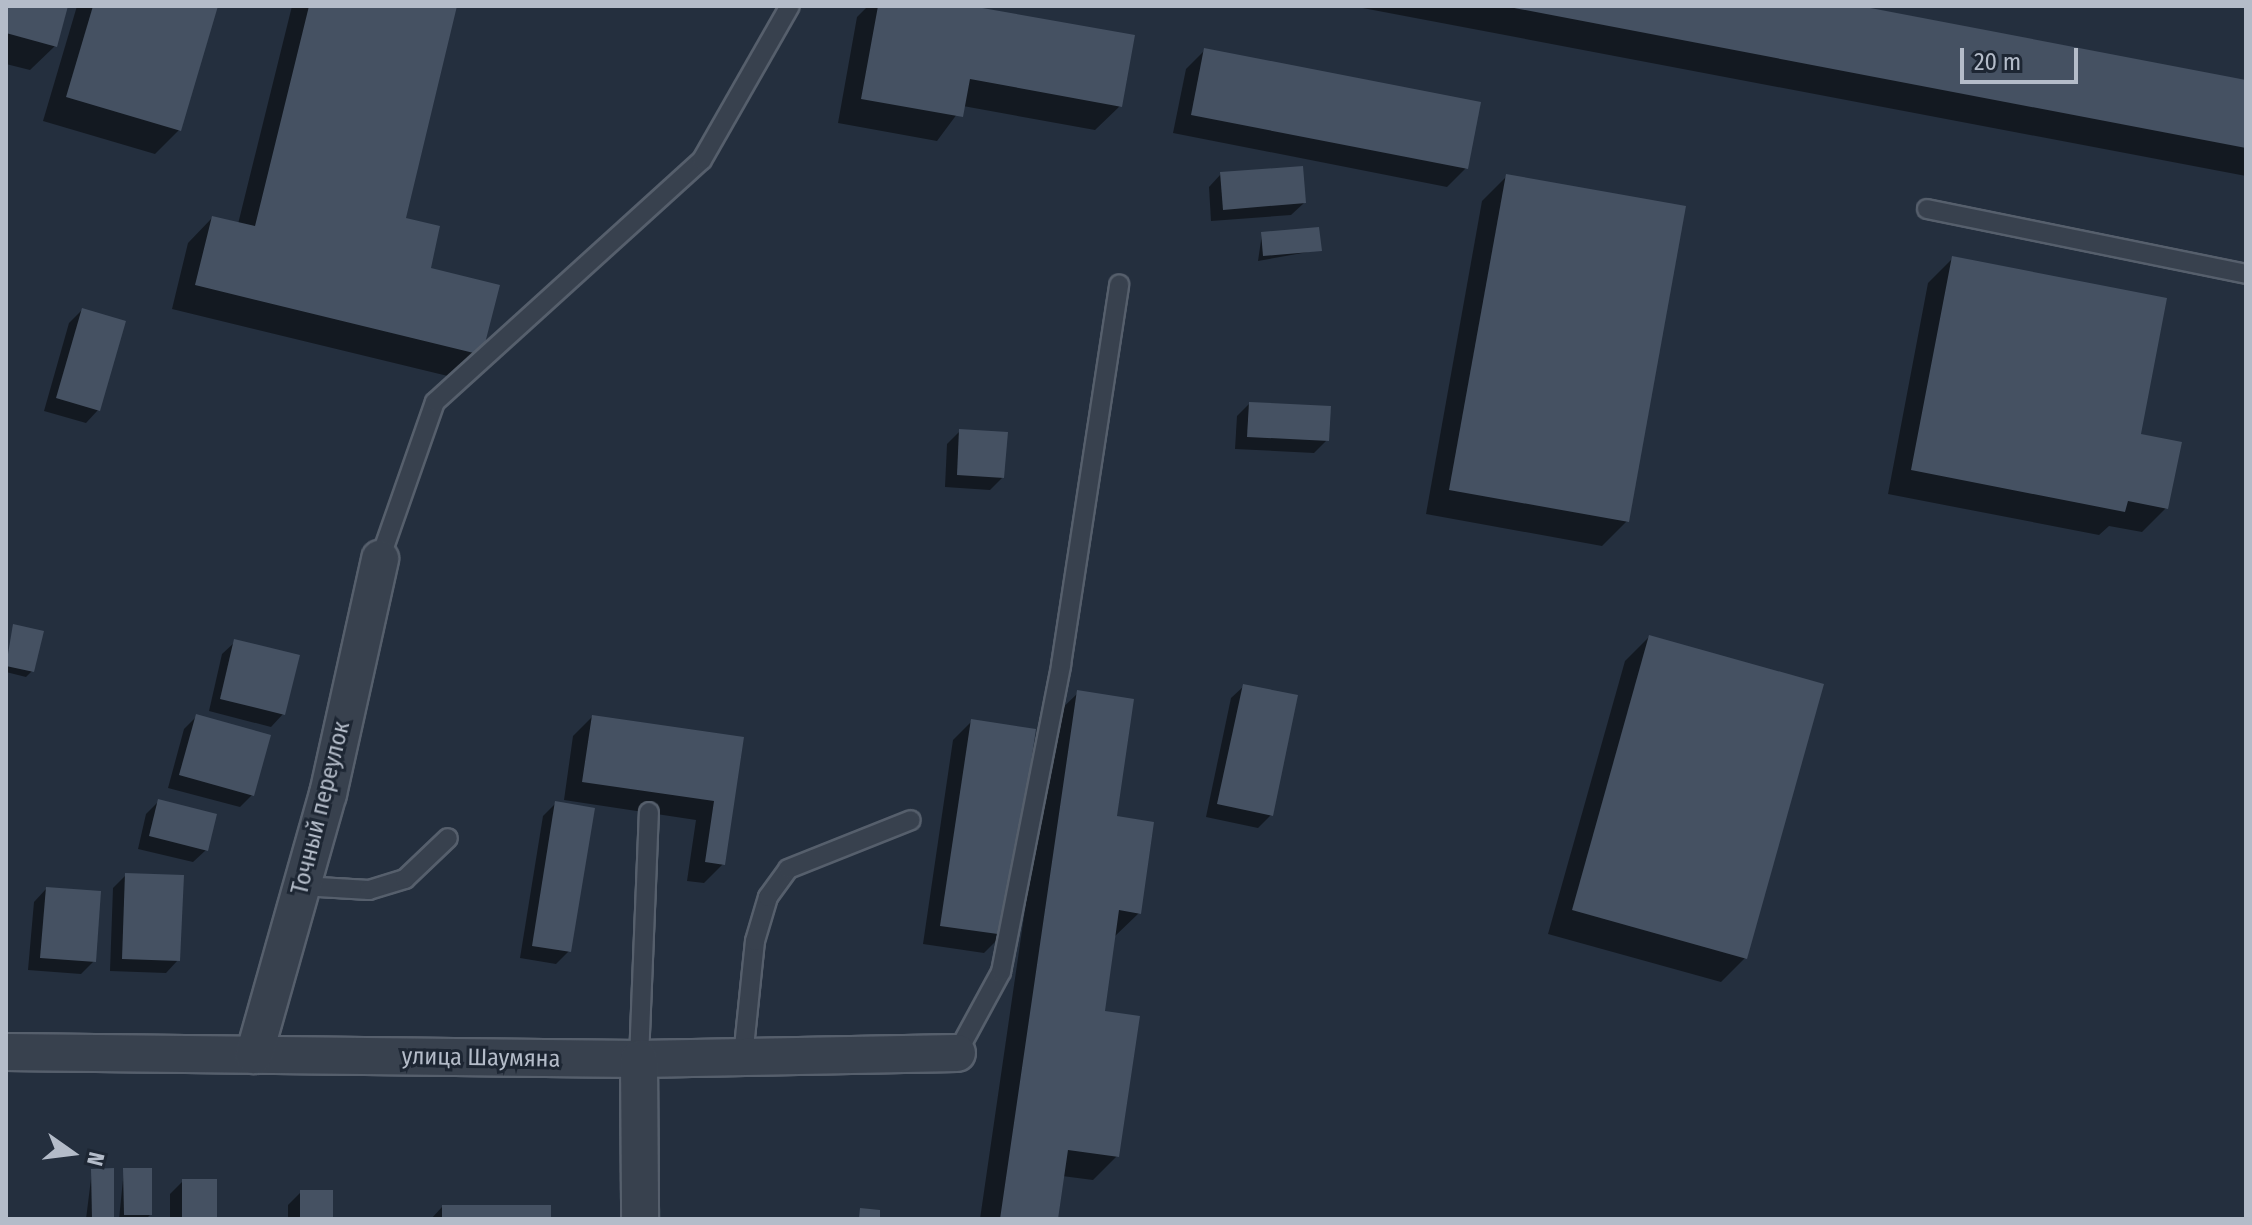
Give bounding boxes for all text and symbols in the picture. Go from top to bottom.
scale bar [1964,32,2082,82]
text: 20 m [1974,48,2021,76]
street label: Точный переулок [286,718,356,898]
street label: улица Шаумяна [401,1042,561,1074]
north arrow [32,1113,112,1193]
text: N [81,1149,110,1169]

